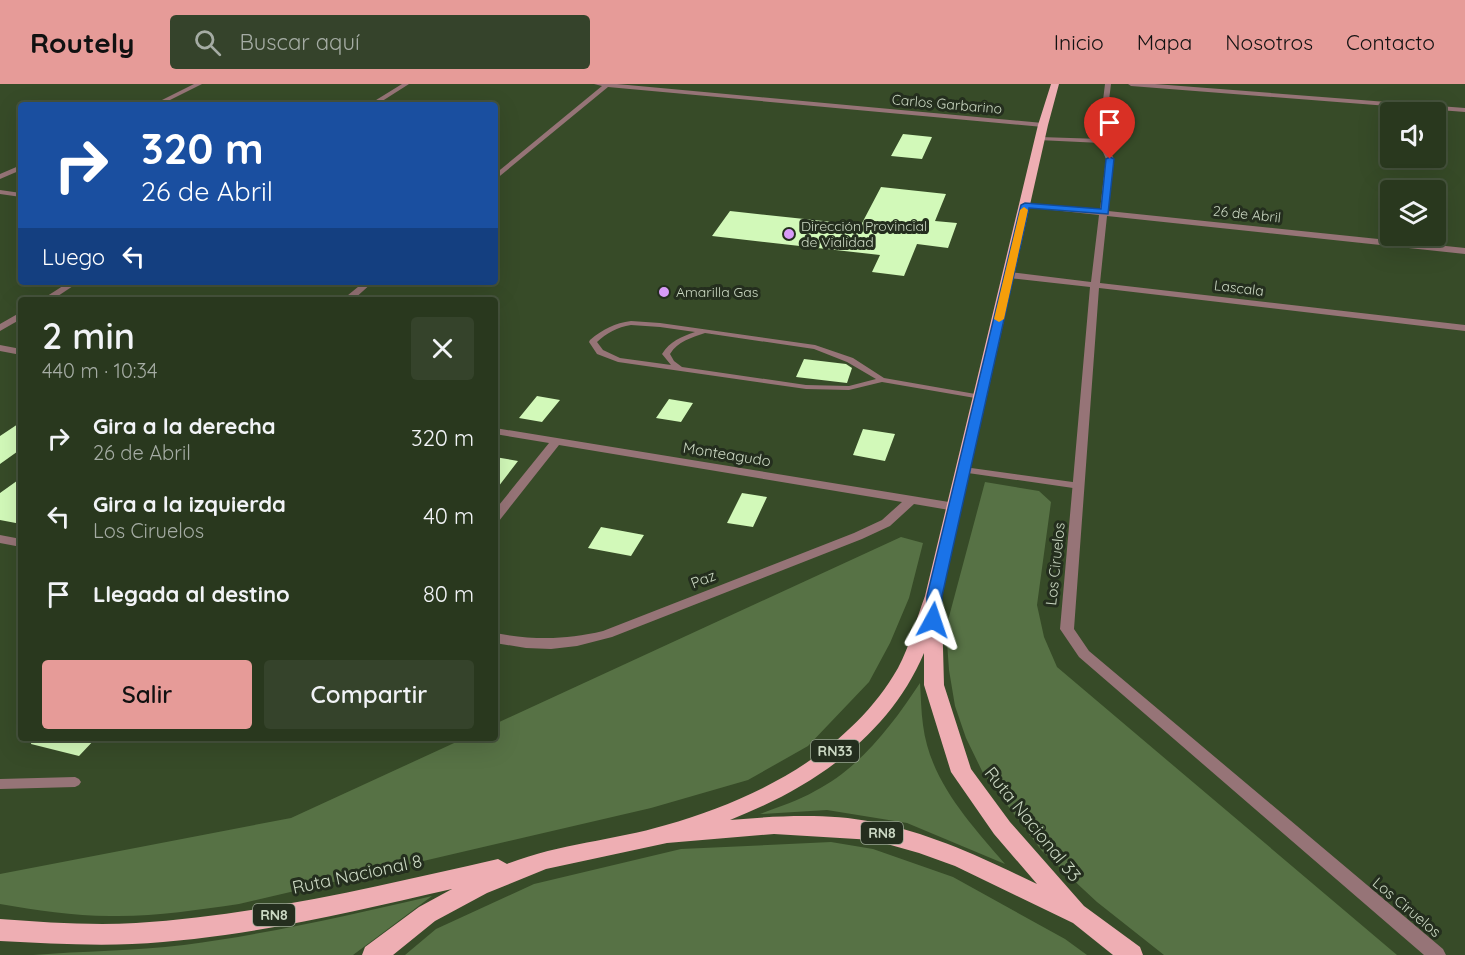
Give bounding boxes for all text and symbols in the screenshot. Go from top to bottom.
search box [170,15,590,69]
text: Routely [30,25,134,60]
icon: search [191,26,224,59]
text: Buscar aquí [239,28,360,56]
text: Inicio [1054,29,1104,55]
text: Mapa [1137,29,1192,55]
text: Nosotros [1225,29,1313,55]
text: Contacto [1346,29,1435,55]
street label: Carlos Garbarino [891,90,1003,118]
pin [1084,97,1135,159]
map controls [1380,102,1446,246]
button: sound [1380,102,1446,168]
icon: arrive [1093,106,1126,139]
text: 320 m [141,122,264,175]
icon: right [42,126,120,204]
text: 26 de Abril [141,174,273,208]
button: layers [1380,180,1446,246]
street label: 26 de Abril [1212,201,1282,227]
place label: Dirección Provincial de Vialidad [801,217,927,251]
marker: Dirección Provincial de Vialidad [782,227,796,241]
icon: left [117,240,150,273]
text: Luego [42,243,105,271]
street label: Lascala [1213,276,1265,300]
place label: Amarilla Gas [676,283,758,301]
marker: Amarilla Gas [657,285,671,299]
text: 2 min [42,313,135,358]
button: close [411,317,474,380]
text: 440 m · 10:34 [42,358,158,383]
text: Gira a la derecha [93,412,276,440]
icon: right [42,422,75,455]
text: 320 m [411,424,474,452]
street label: Monteagudo [682,438,772,470]
text: 26 de Abril [93,440,191,465]
text: Gira a la izquierda [93,490,286,518]
icon: left [42,500,75,533]
text: 40 m [423,502,474,530]
text: Los Ciruelos [93,518,204,543]
street label: Los Ciruelos [1041,522,1069,606]
street label: Paz [688,566,718,592]
icon: arrive [42,578,75,611]
text: Llegada al destino [93,580,290,608]
text: 80 m [423,580,474,608]
position arrow [901,588,965,652]
button: Salir [42,660,252,729]
button: Compartir [264,660,474,729]
road number: RN33 [811,740,859,762]
street label: Ruta Nacional 33 [980,762,1086,886]
road number: RN8 [861,822,903,844]
street label: Ruta Nacional 8 [290,849,424,899]
street label: Los Ciruelos [1369,873,1445,941]
road number: RN8 [253,904,295,926]

